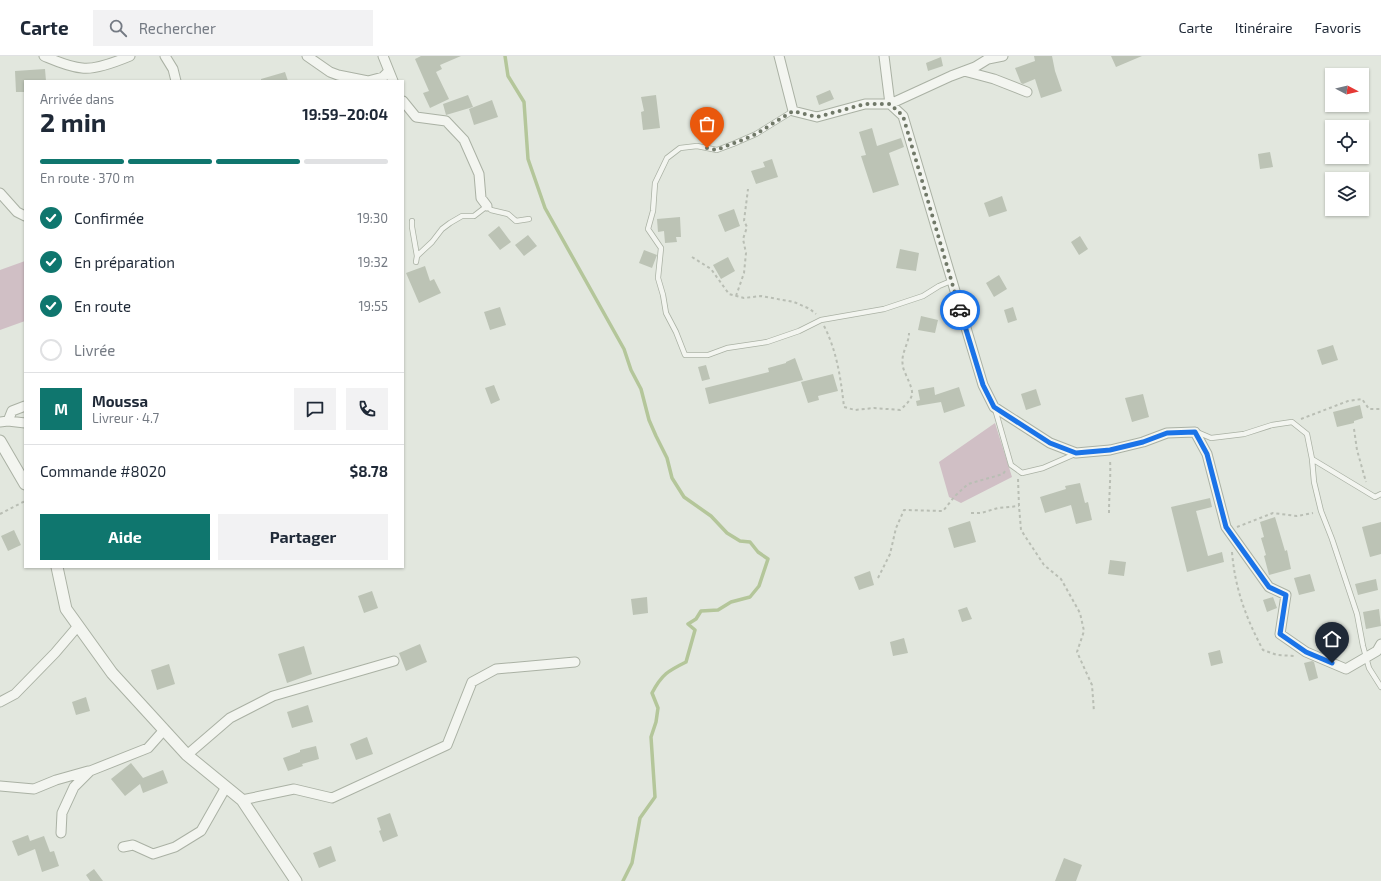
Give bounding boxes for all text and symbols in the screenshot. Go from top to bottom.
search box [93,10,373,46]
text: Carte [20,16,69,39]
icon: search [107,17,129,39]
text: Rechercher [139,19,216,37]
text: Carte [1179,19,1213,36]
text: Itinéraire [1235,19,1293,36]
text: Favoris [1315,19,1361,36]
north arrow [1325,68,1369,112]
map controls [1325,68,1369,216]
text: Arrivée dans [40,91,114,107]
text: 19:59–20:04 [302,105,388,123]
text: 2 min [40,106,106,137]
pin [690,107,724,148]
icon: bag [696,113,718,135]
button: locate [1325,120,1369,164]
text: En route · 370 m [40,170,134,186]
button: layers [1325,172,1369,216]
icon: check [40,207,62,229]
text: Confirmée [74,209,144,227]
text: 19:30 [357,210,388,226]
icon: check [40,251,62,273]
text: En préparation [74,253,175,271]
text: 19:32 [358,254,388,270]
courier [940,290,980,330]
icon: check [40,295,62,317]
text: En route [74,297,131,315]
text: 19:55 [358,298,388,314]
icon: car [949,299,971,321]
text: Livrée [74,341,115,359]
button: chat [294,388,336,430]
button: phone [346,388,388,430]
text: Moussa [92,392,148,410]
text: M [54,400,68,418]
text: Livreur · 4.7 [92,410,159,426]
text: Commande #8020 [40,462,166,480]
text: $8.78 [350,462,388,480]
button: Aide [40,514,210,560]
button: Partager [218,514,388,560]
pin [1315,622,1349,663]
icon: home [1321,628,1343,650]

